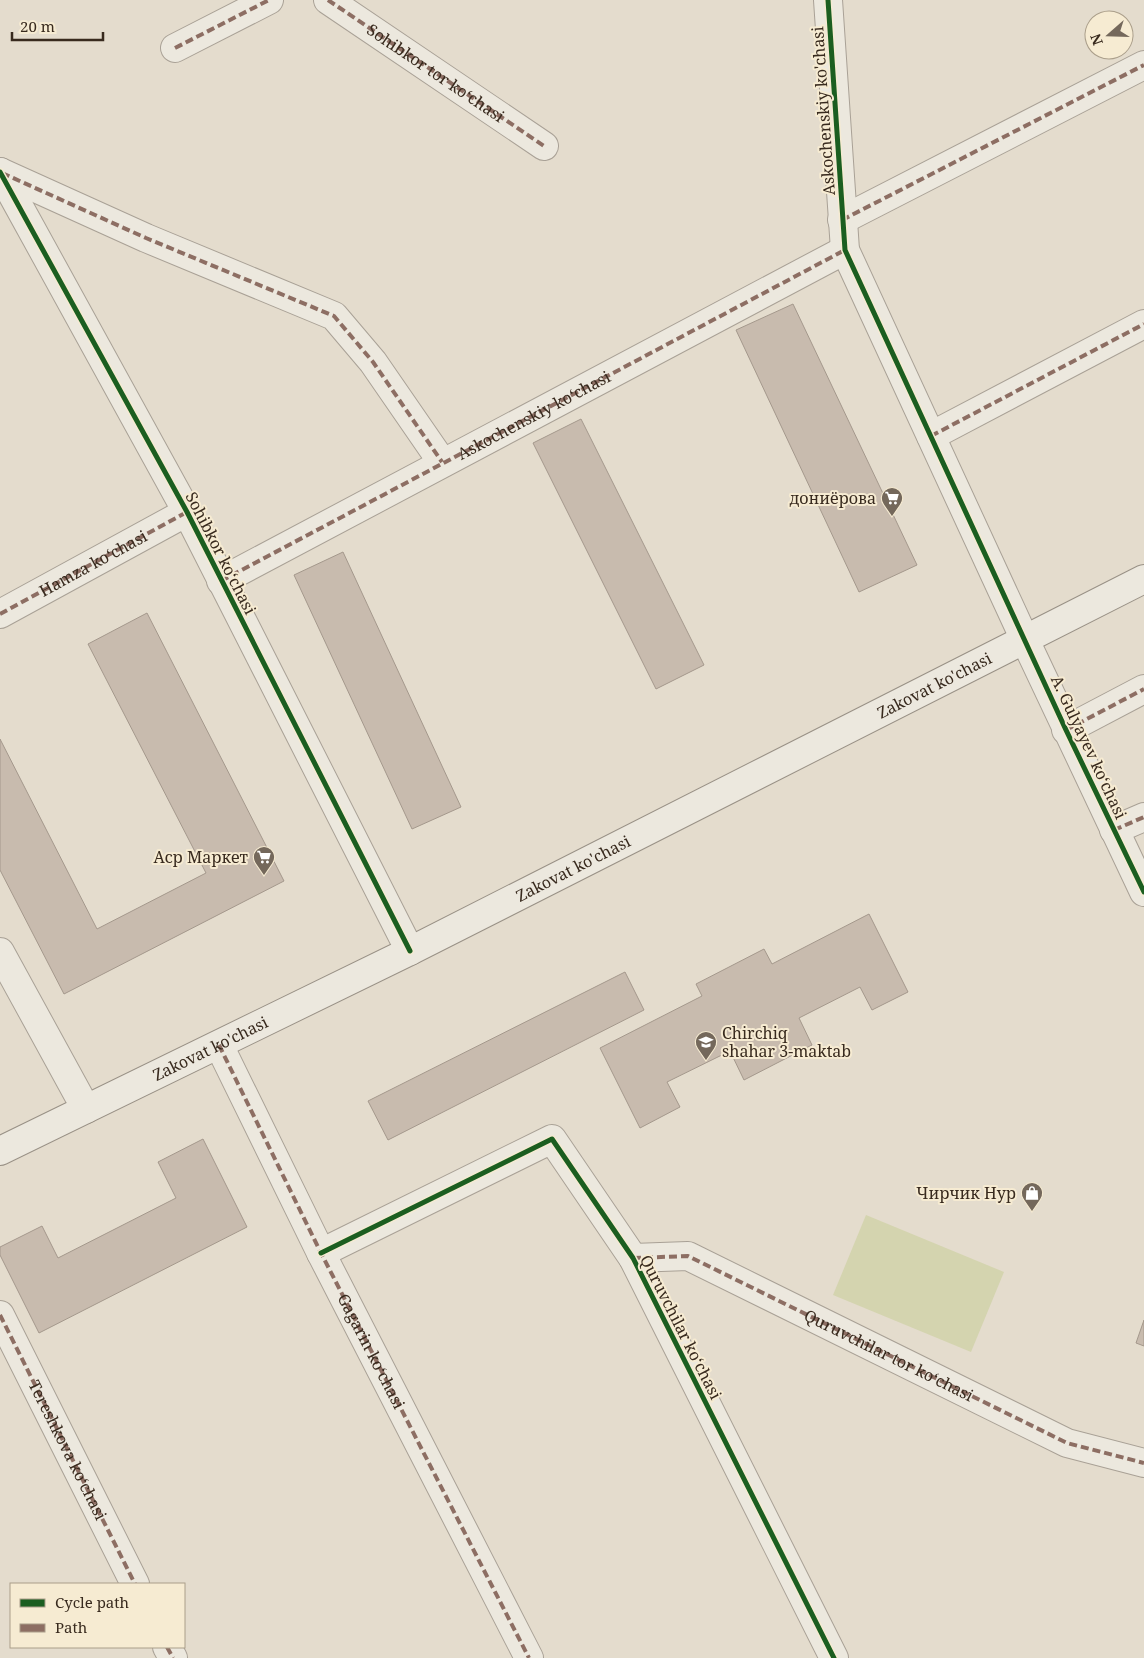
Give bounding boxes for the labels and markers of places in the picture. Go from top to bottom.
supermarket icon: дониёрова [880,486,904,517]
place label: дониёрова [789,487,876,509]
supermarket icon: Аср Маркет [252,845,276,876]
place label: Аср Маркет [153,846,249,868]
place label: Chirchiq shahar 3-maktab [722,1022,851,1062]
school or university icon: Chirchiq shahar 3-maktab [694,1030,718,1061]
shop icon: Чирчик Нур [1020,1181,1044,1212]
place label: Чирчик Нур [916,1182,1016,1204]

